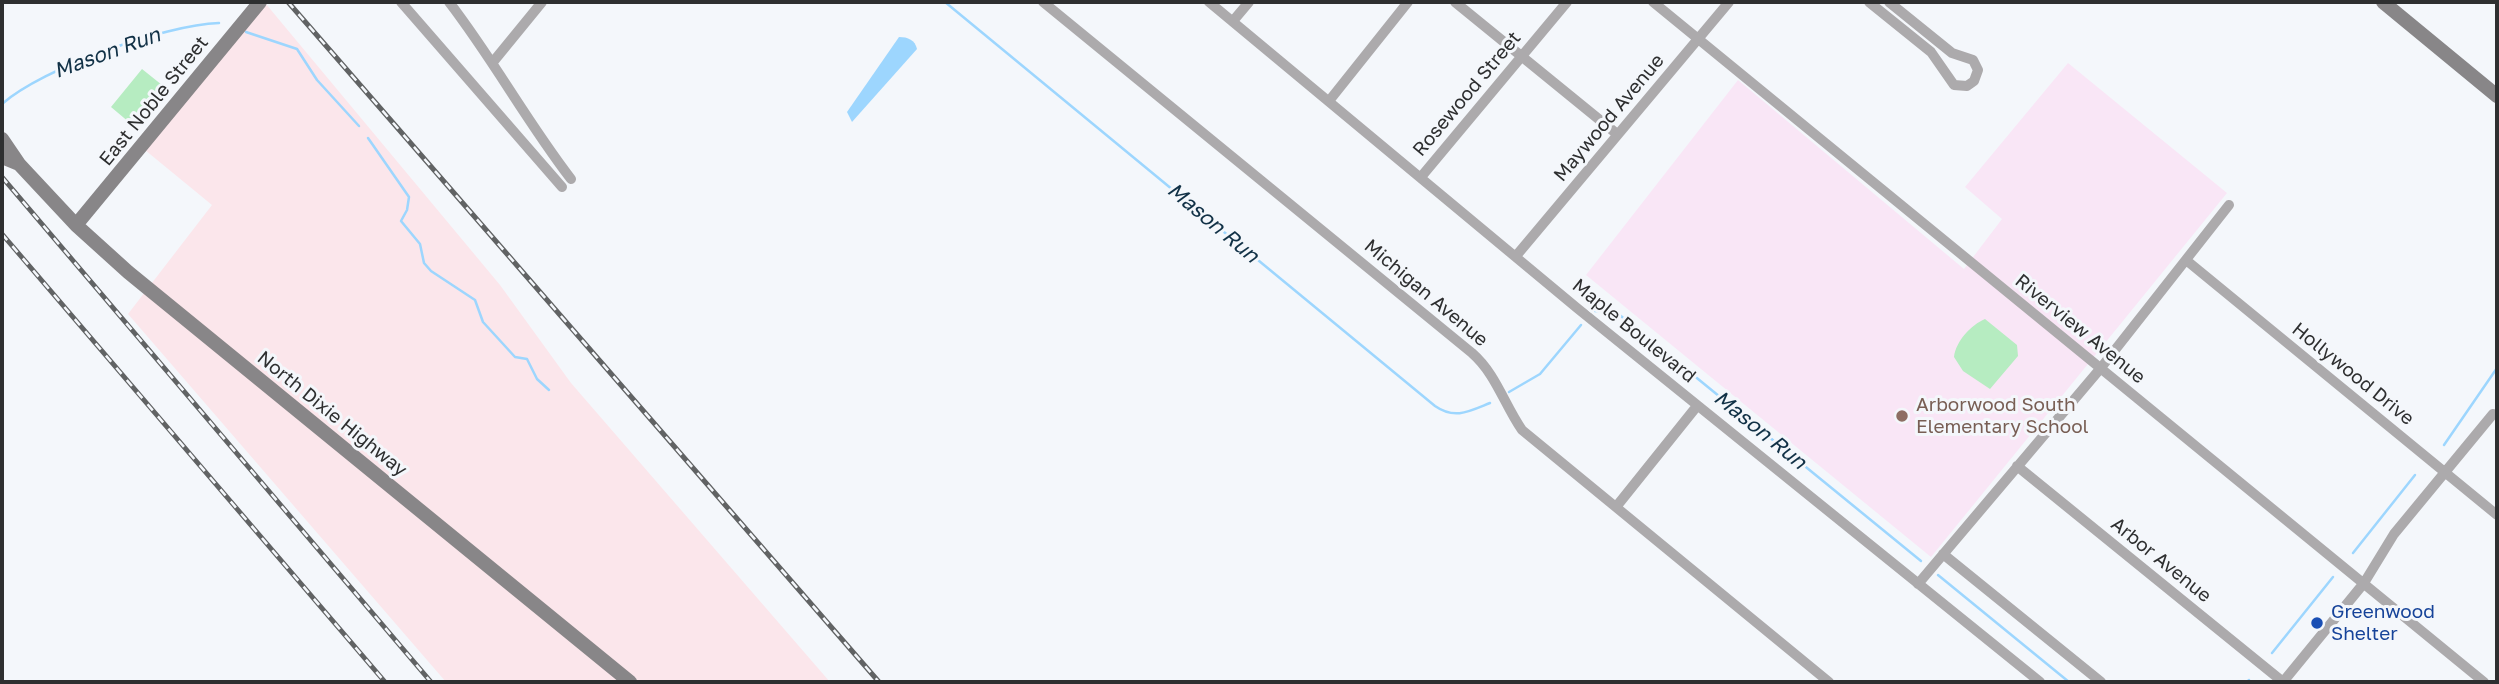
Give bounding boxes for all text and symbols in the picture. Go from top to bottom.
water label: Mason Run [50,22,164,84]
street label: Rosewood Street [1408,27,1526,161]
street label: East Noble Street [95,32,213,170]
street label: Maywood Avenue [1549,50,1669,186]
water label: Mason Run [1162,178,1264,268]
street label: Michigan Avenue [1359,235,1493,351]
street label: Riverview Avenue [2010,269,2150,389]
street label: Maple Boulevard [1568,274,1700,388]
street label: Hollywood Drive [2287,318,2419,430]
street label: North Dixie Highway [253,347,411,481]
water label: Mason Run [1709,385,1811,475]
place label: Arborwood South Elementary School [1916,394,2089,438]
marker: Arborwood South Elementary School [1894,408,1910,424]
street label: Arbor Avenue [2106,513,2216,607]
place label: Greenwood Shelter [2331,601,2435,645]
marker: Greenwood Shelter [2309,615,2325,631]

